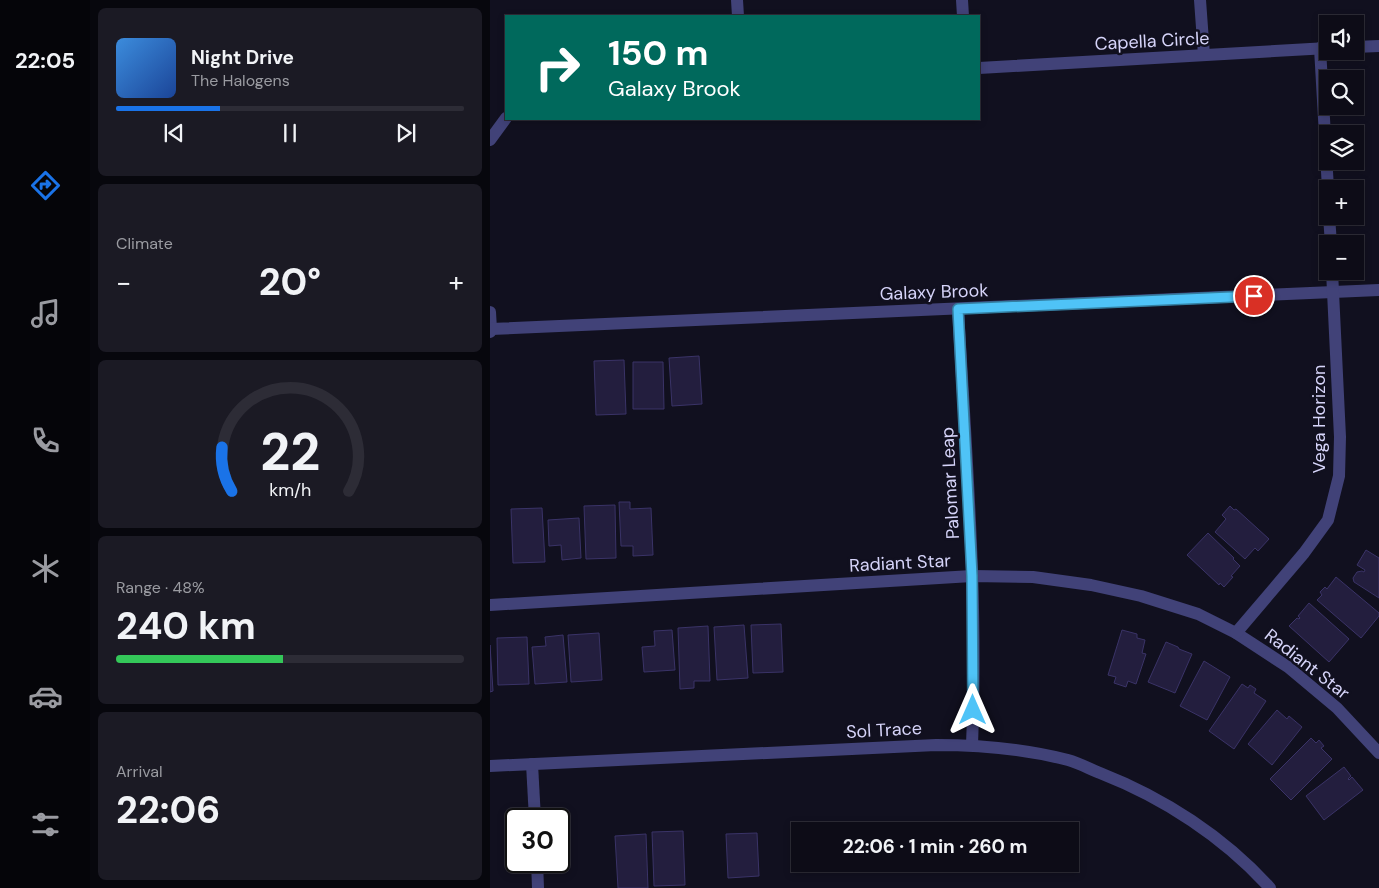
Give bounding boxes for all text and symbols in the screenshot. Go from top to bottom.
map controls [1319,15,1364,280]
button: sound [1319,15,1364,60]
street label: Capella Circle [1094,26,1210,56]
text: 150 m [608,30,708,76]
icon: right [525,35,590,100]
text: Night Drive [191,45,294,70]
text: 22:05 [15,46,75,75]
text: The Halogens [191,70,290,91]
button: search [1319,70,1364,115]
text: Galaxy Brook [608,74,741,103]
icon: previous [160,119,188,147]
icon: pause [276,119,304,147]
icon: next [392,119,420,147]
button: layers [1319,125,1364,170]
icon: directions [28,168,63,203]
button: + [1319,180,1364,225]
text: Climate [116,233,173,254]
button: − [1319,235,1364,280]
text: 20° [259,257,321,307]
text: − [116,264,131,301]
text: + [449,264,464,301]
pin [1233,275,1275,317]
street label: Galaxy Brook [879,278,989,306]
icon: arrive [1240,282,1268,310]
icon: music [28,296,63,331]
street label: Vega Horizon [1307,365,1331,473]
text: 22 [260,418,320,486]
icon: phone [28,423,63,458]
street label: Palomar Leap [935,426,965,540]
text: km/h [269,478,311,502]
street label: Radiant Star [849,548,952,578]
icon: climate [28,551,63,586]
text: Range · 48% [116,577,205,598]
text: 240 km [116,601,256,651]
street label: Radiant Star [1260,623,1355,705]
icon: car [28,679,63,714]
position arrow [946,683,998,735]
street label: Sol Trace [845,716,923,744]
text: Arrival [116,761,163,782]
text: 22:06 [116,785,220,835]
icon: filters [28,807,63,842]
speed limit sign: 30 [505,808,570,873]
text: 22:06 · 1 min · 260 m [843,834,1027,859]

